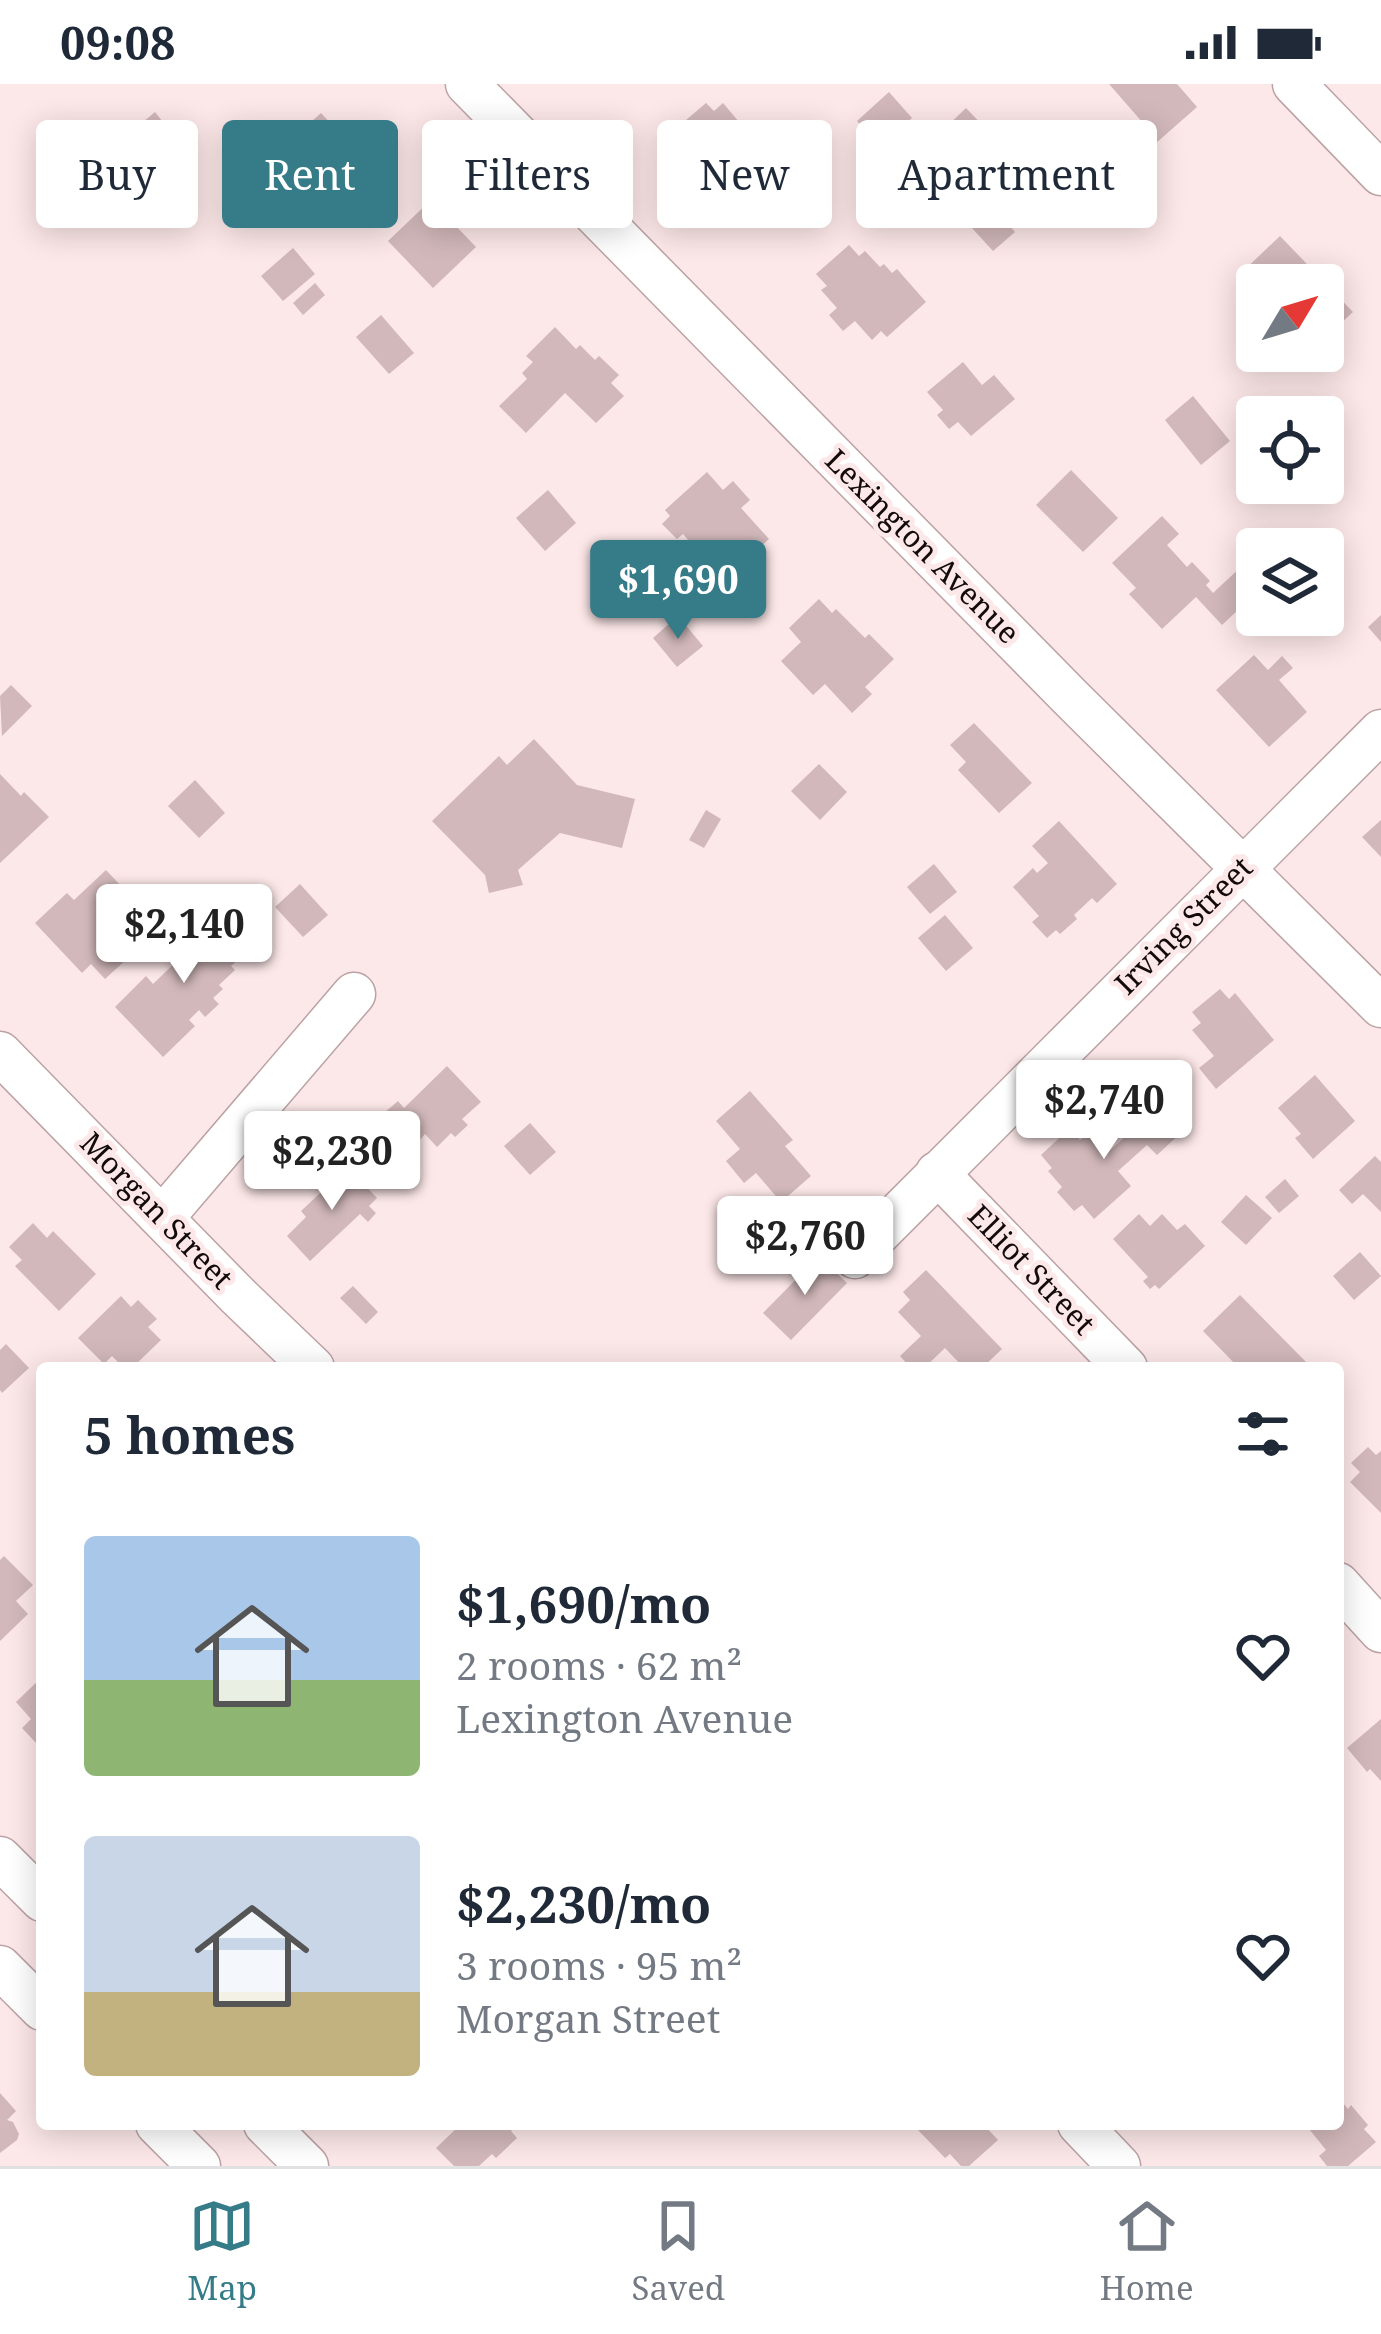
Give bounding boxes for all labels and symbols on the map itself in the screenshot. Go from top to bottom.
north arrow [1236,264,1344,372]
street label: Lexington Avenue [817,440,1029,652]
pin: $1,690 [580,540,776,642]
street label: Irving Street [1105,847,1261,1003]
pin: $2,140 [86,884,282,986]
pin: $2,740 [1006,1060,1202,1162]
pin: $2,230 [234,1111,430,1213]
street label: Morgan Street [72,1123,242,1297]
street label: Elliot Street [960,1195,1105,1343]
pin: $2,760 [707,1196,903,1298]

